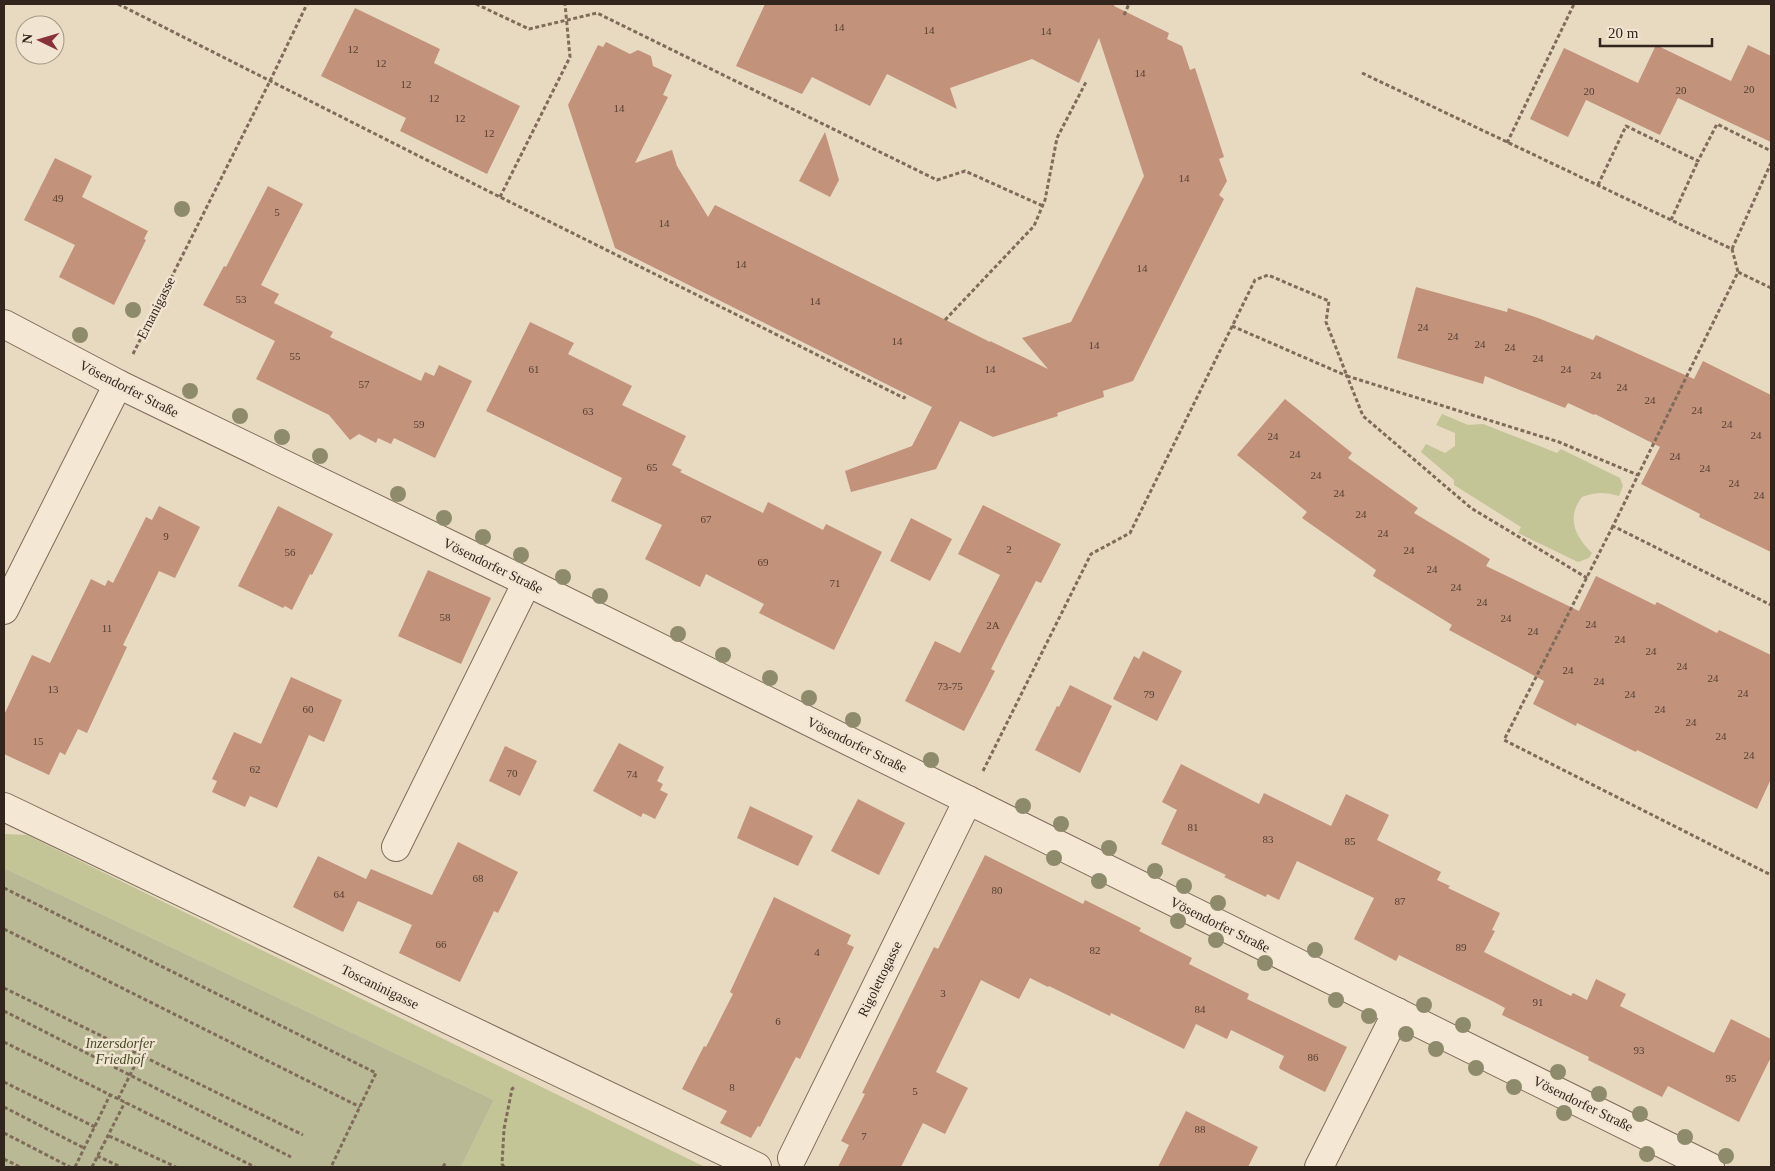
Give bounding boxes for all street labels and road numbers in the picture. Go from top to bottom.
street label: Ernanigasse [134,274,178,342]
street label: Vösendorfer Straße [77,358,181,420]
street label: Vösendorfer Straße [441,535,545,597]
street label: Vösendorfer Straße [805,714,909,776]
street label: Vösendorfer Straße [1168,894,1272,956]
street label: Rigolettogasse [855,939,905,1019]
street label: Toscaninigasse [339,962,421,1012]
street label: Vösendorfer Straße [1531,1073,1635,1135]

